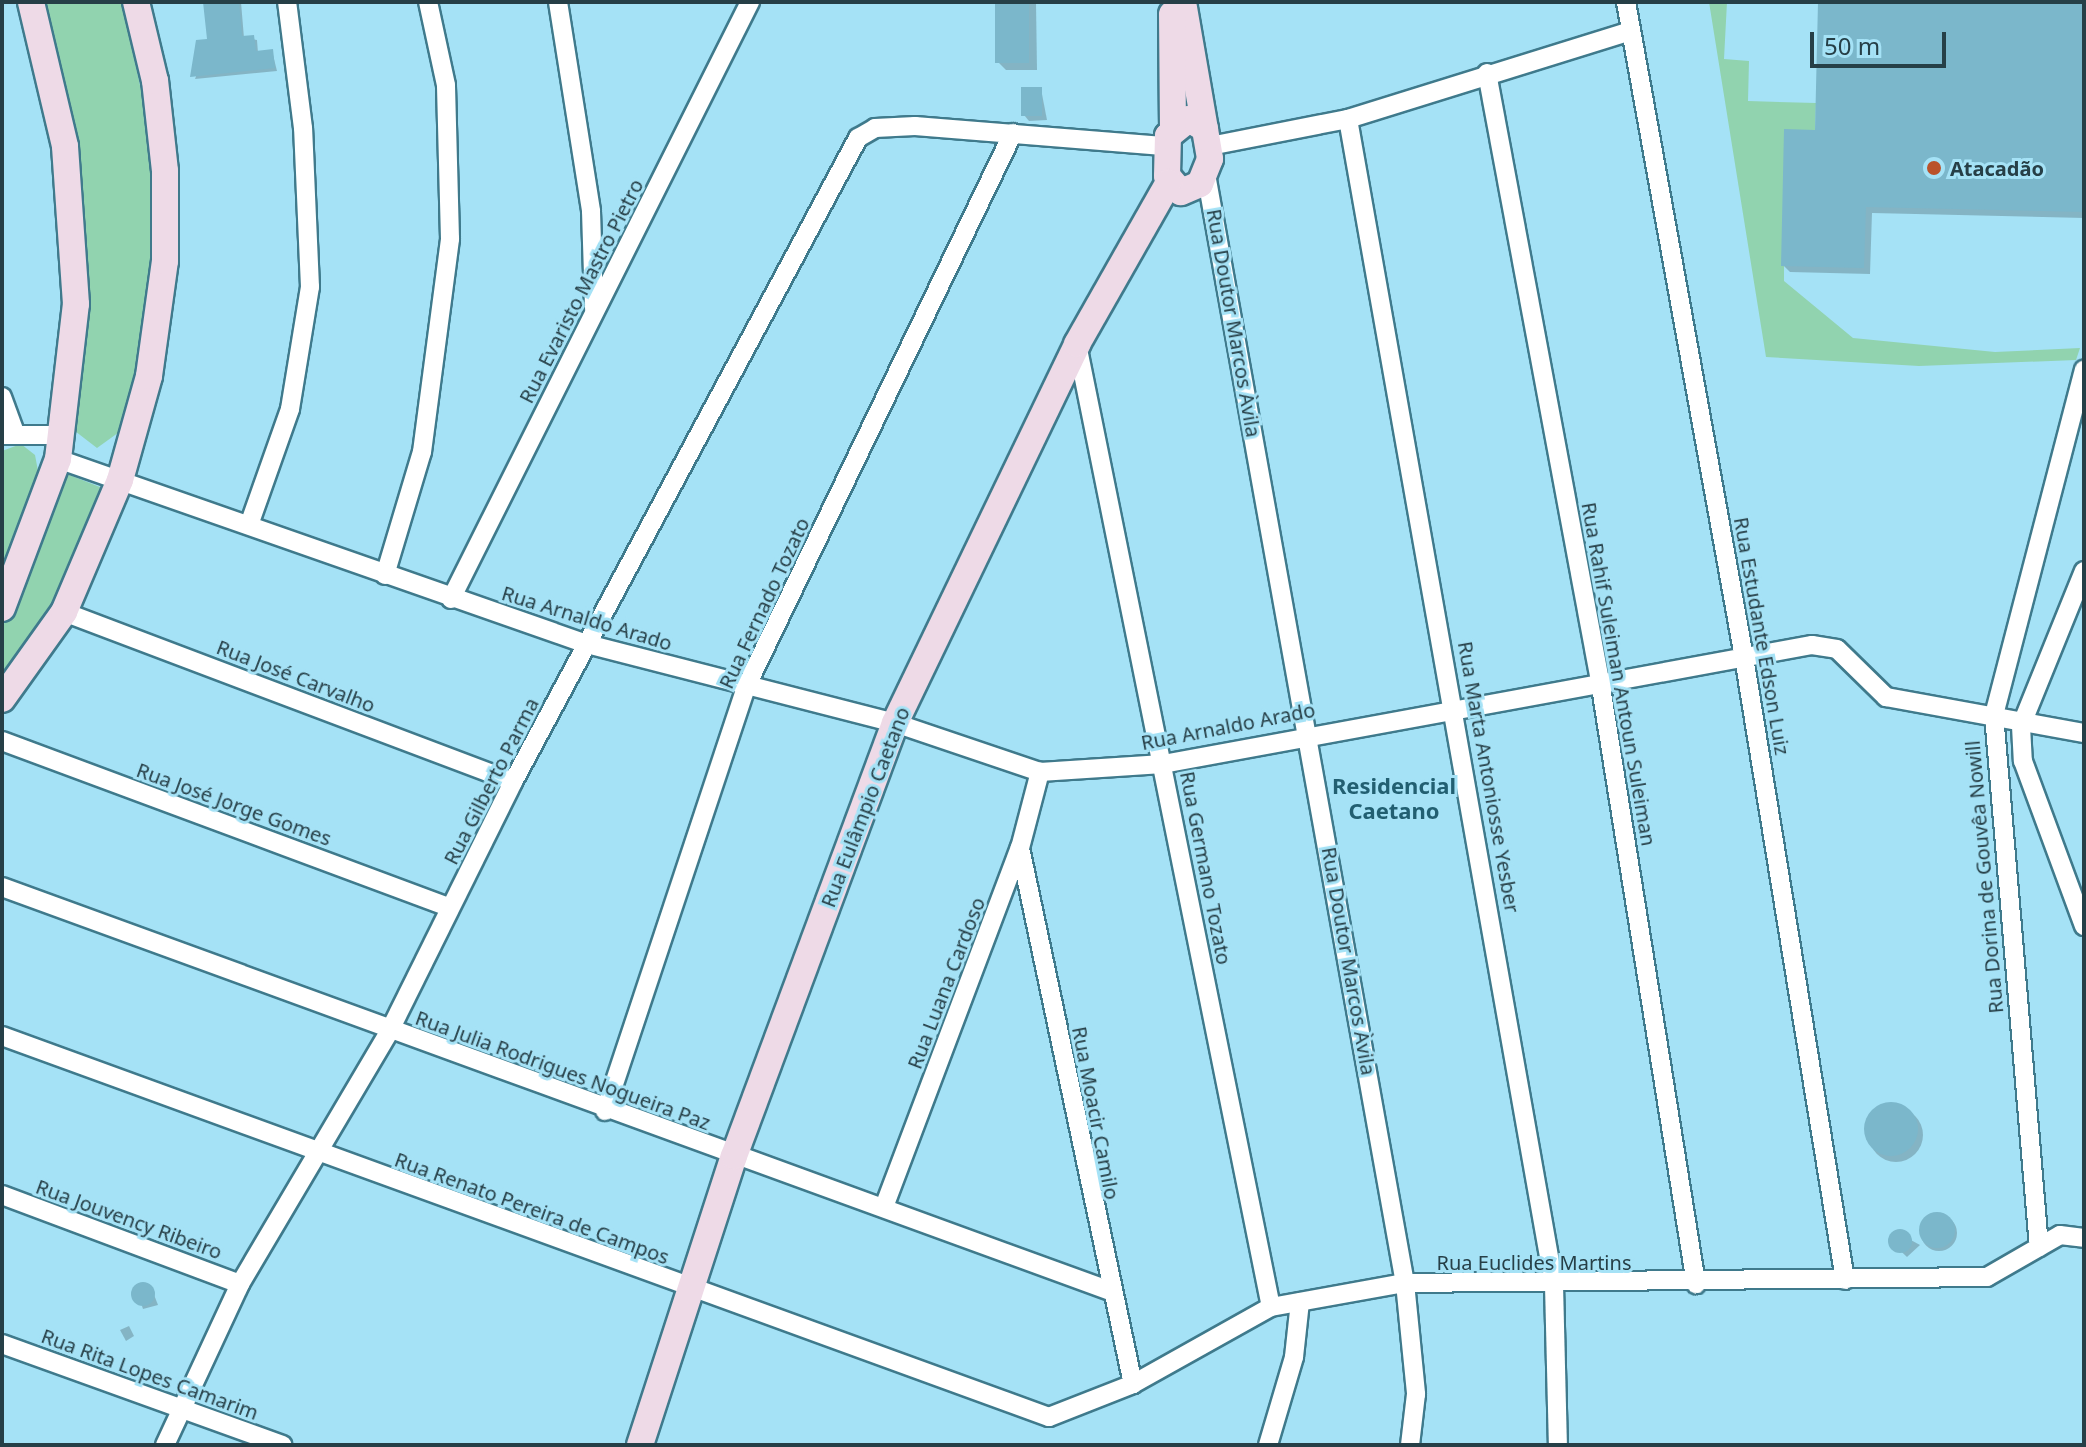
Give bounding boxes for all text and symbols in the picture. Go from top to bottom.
scale bar [1814,16,1950,66]
text: 50 m [1824,29,1880,62]
place label: Atacadão [1950,156,2044,180]
marker: Atacadão [1925,159,1943,177]
street label: Rua Evaristo Mastro Pietro [514,175,648,407]
street label: Rua Doutor Marcos Àvila [1202,207,1266,439]
street label: Rua Rahif Suleiman Antoun Suleiman [1577,500,1661,848]
street label: Rua Fernado Tozato [714,514,814,692]
street label: Rua Estudante Edson Luiz [1729,515,1795,757]
street label: Rua Arnaldo Arado [499,581,675,655]
street label: Rua José Carvalho [213,635,379,717]
street label: Rua Marta Antoniosse Yesber [1453,639,1525,915]
street label: Rua Gilberto Parma [439,694,543,868]
street label: Rua Arnaldo Arado [1139,697,1317,755]
street label: Rua Eulâmpio Caetano [816,703,914,911]
street label: Rua Dorina de Gouvêa Nowill [1960,740,2008,1014]
street label: Rua José Jorge Gomes [133,758,335,850]
street label: Rua Germano Tozato [1175,769,1237,967]
district label: Residencial Caetano [1332,772,1456,824]
street label: Rua Doutor Marcos Àvila [1317,845,1381,1077]
street label: Rua Luana Cardoso [902,894,990,1072]
street label: Rua Julia Rodrigues Nogueira Paz [412,1005,714,1135]
street label: Rua Moacir Camilo [1067,1024,1125,1202]
street label: Rua Renato Pereira de Campos [391,1147,673,1269]
street label: Rua Jouvency Ribeiro [33,1174,225,1264]
street label: Rua Euclides Martins [1437,1250,1631,1274]
street label: Rua Rita Lopes Camarim [38,1324,262,1424]

